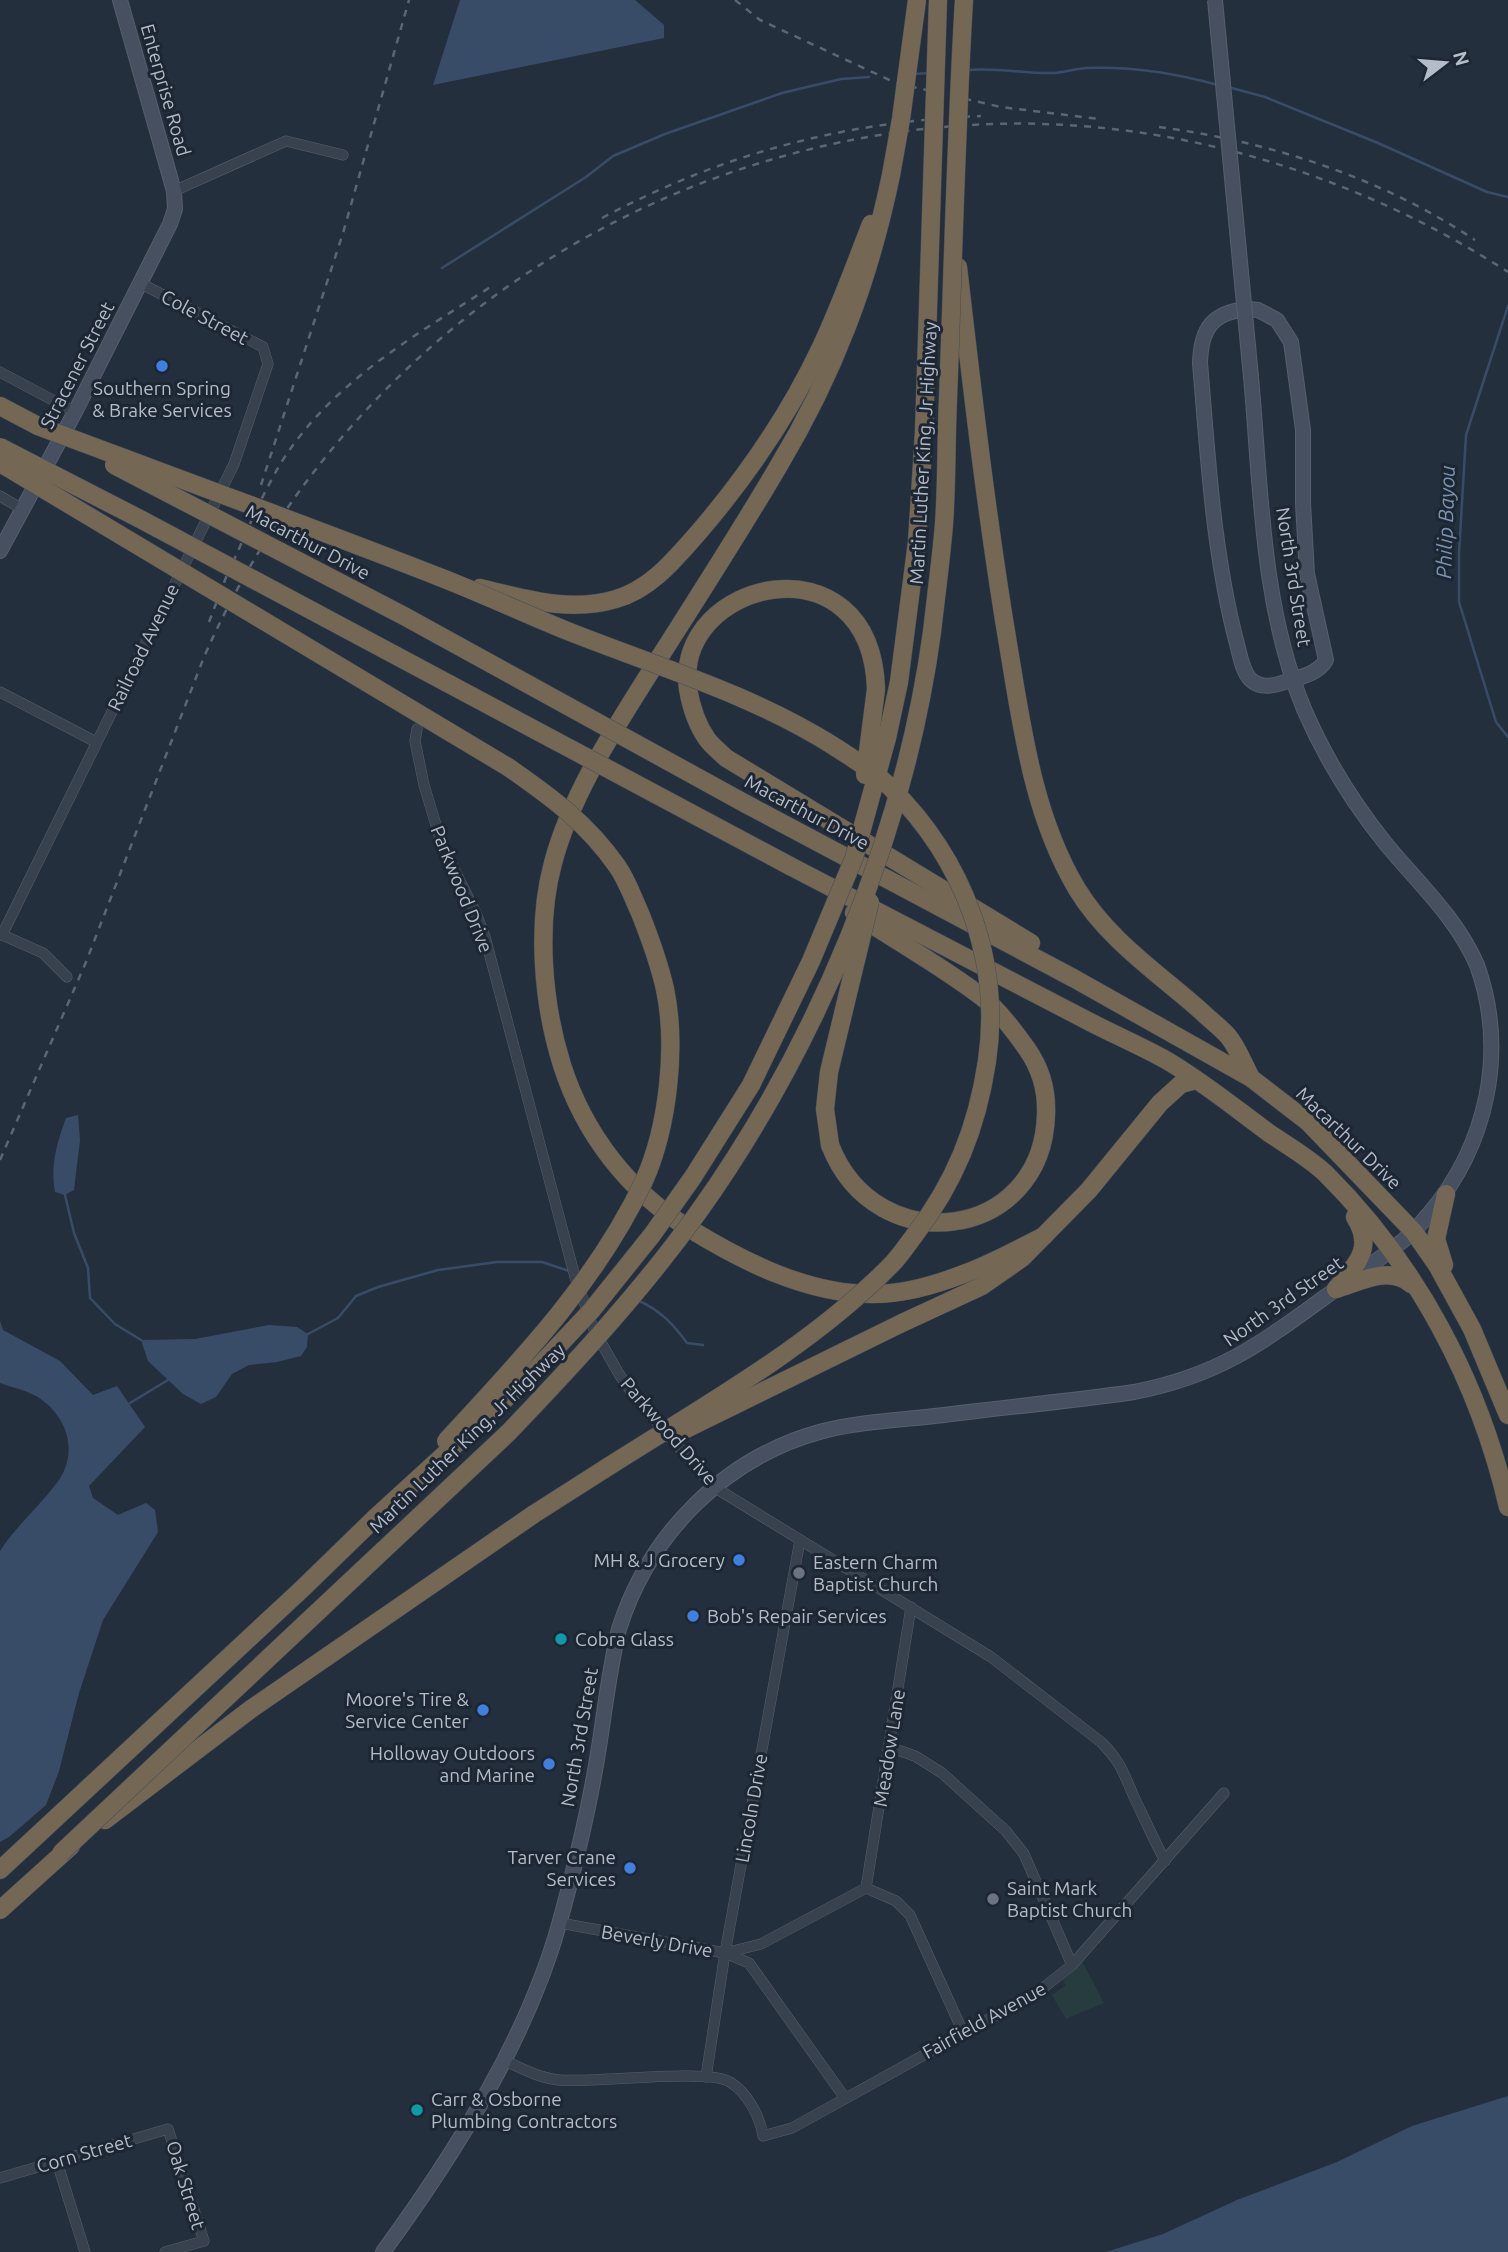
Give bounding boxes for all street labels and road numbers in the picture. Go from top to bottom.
street label: Enterprise Road [137,21,195,159]
street label: Cole Street [158,285,253,349]
street label: Stracener Street [36,297,119,432]
street label: Martin Luther King, Jr Highway [905,321,941,585]
street label: Macarthur Drive [242,500,374,584]
street label: North 3rd Street [1272,506,1316,649]
street label: Railroad Avenue [103,580,183,714]
street label: Macarthur Drive [741,770,873,854]
street label: Parkwood Drive [426,822,498,956]
street label: Macarthur Drive [1292,1082,1406,1194]
street label: North 3rd Street [1219,1251,1347,1350]
street label: Martin Luther King, Jr Highway [365,1339,569,1537]
street label: Parkwood Drive [616,1373,722,1489]
street label: North 3rd Street [556,1665,602,1808]
street label: Meadow Lane [869,1688,909,1808]
street label: Lincoln Drive [731,1752,771,1864]
street label: Beverly Drive [600,1920,714,1962]
street label: Fairfield Avenue [918,1977,1050,2063]
street label: Corn Street [34,2129,135,2177]
street label: Oak Street [162,2138,210,2232]

